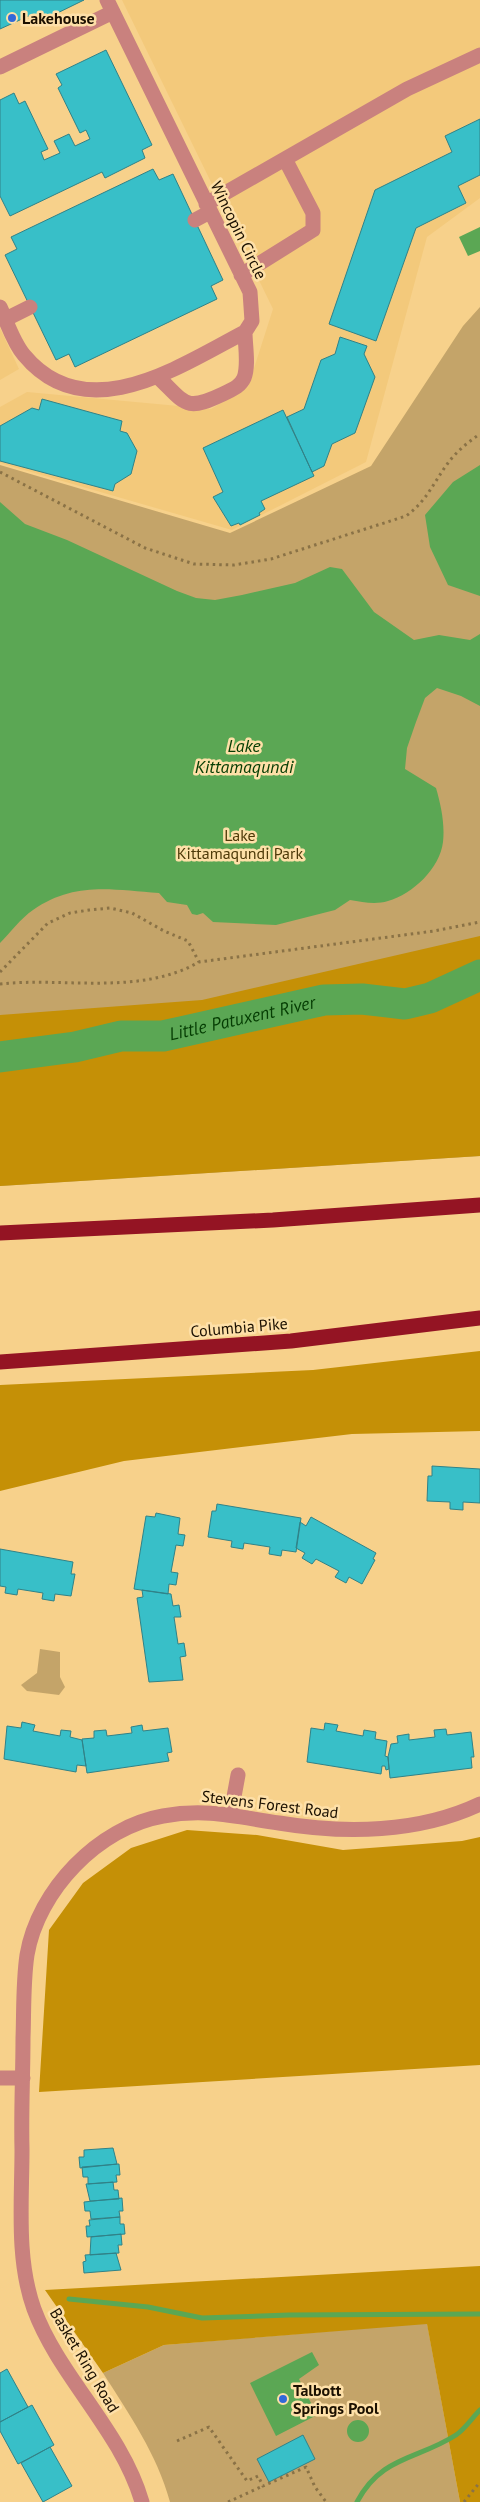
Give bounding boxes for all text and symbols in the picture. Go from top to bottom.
place label: Lakehouse [22,8,95,28]
marker: Lakehouse [6,12,18,24]
street label: Wincopin Circle [207,178,271,282]
water label: Lake Kittamaqundi [195,734,295,778]
park label: Lake Kittamaqundi Park [177,825,303,863]
water label: Little Patuxent River [167,990,318,1045]
street label: Columbia Pike [190,1313,288,1341]
street label: Stevens Forest Road [200,1786,340,1822]
street label: Basket Ring Road [46,2304,124,2416]
place label: Talbott Springs Pool [293,2380,379,2418]
marker: Talbott Springs Pool [277,2393,289,2405]

